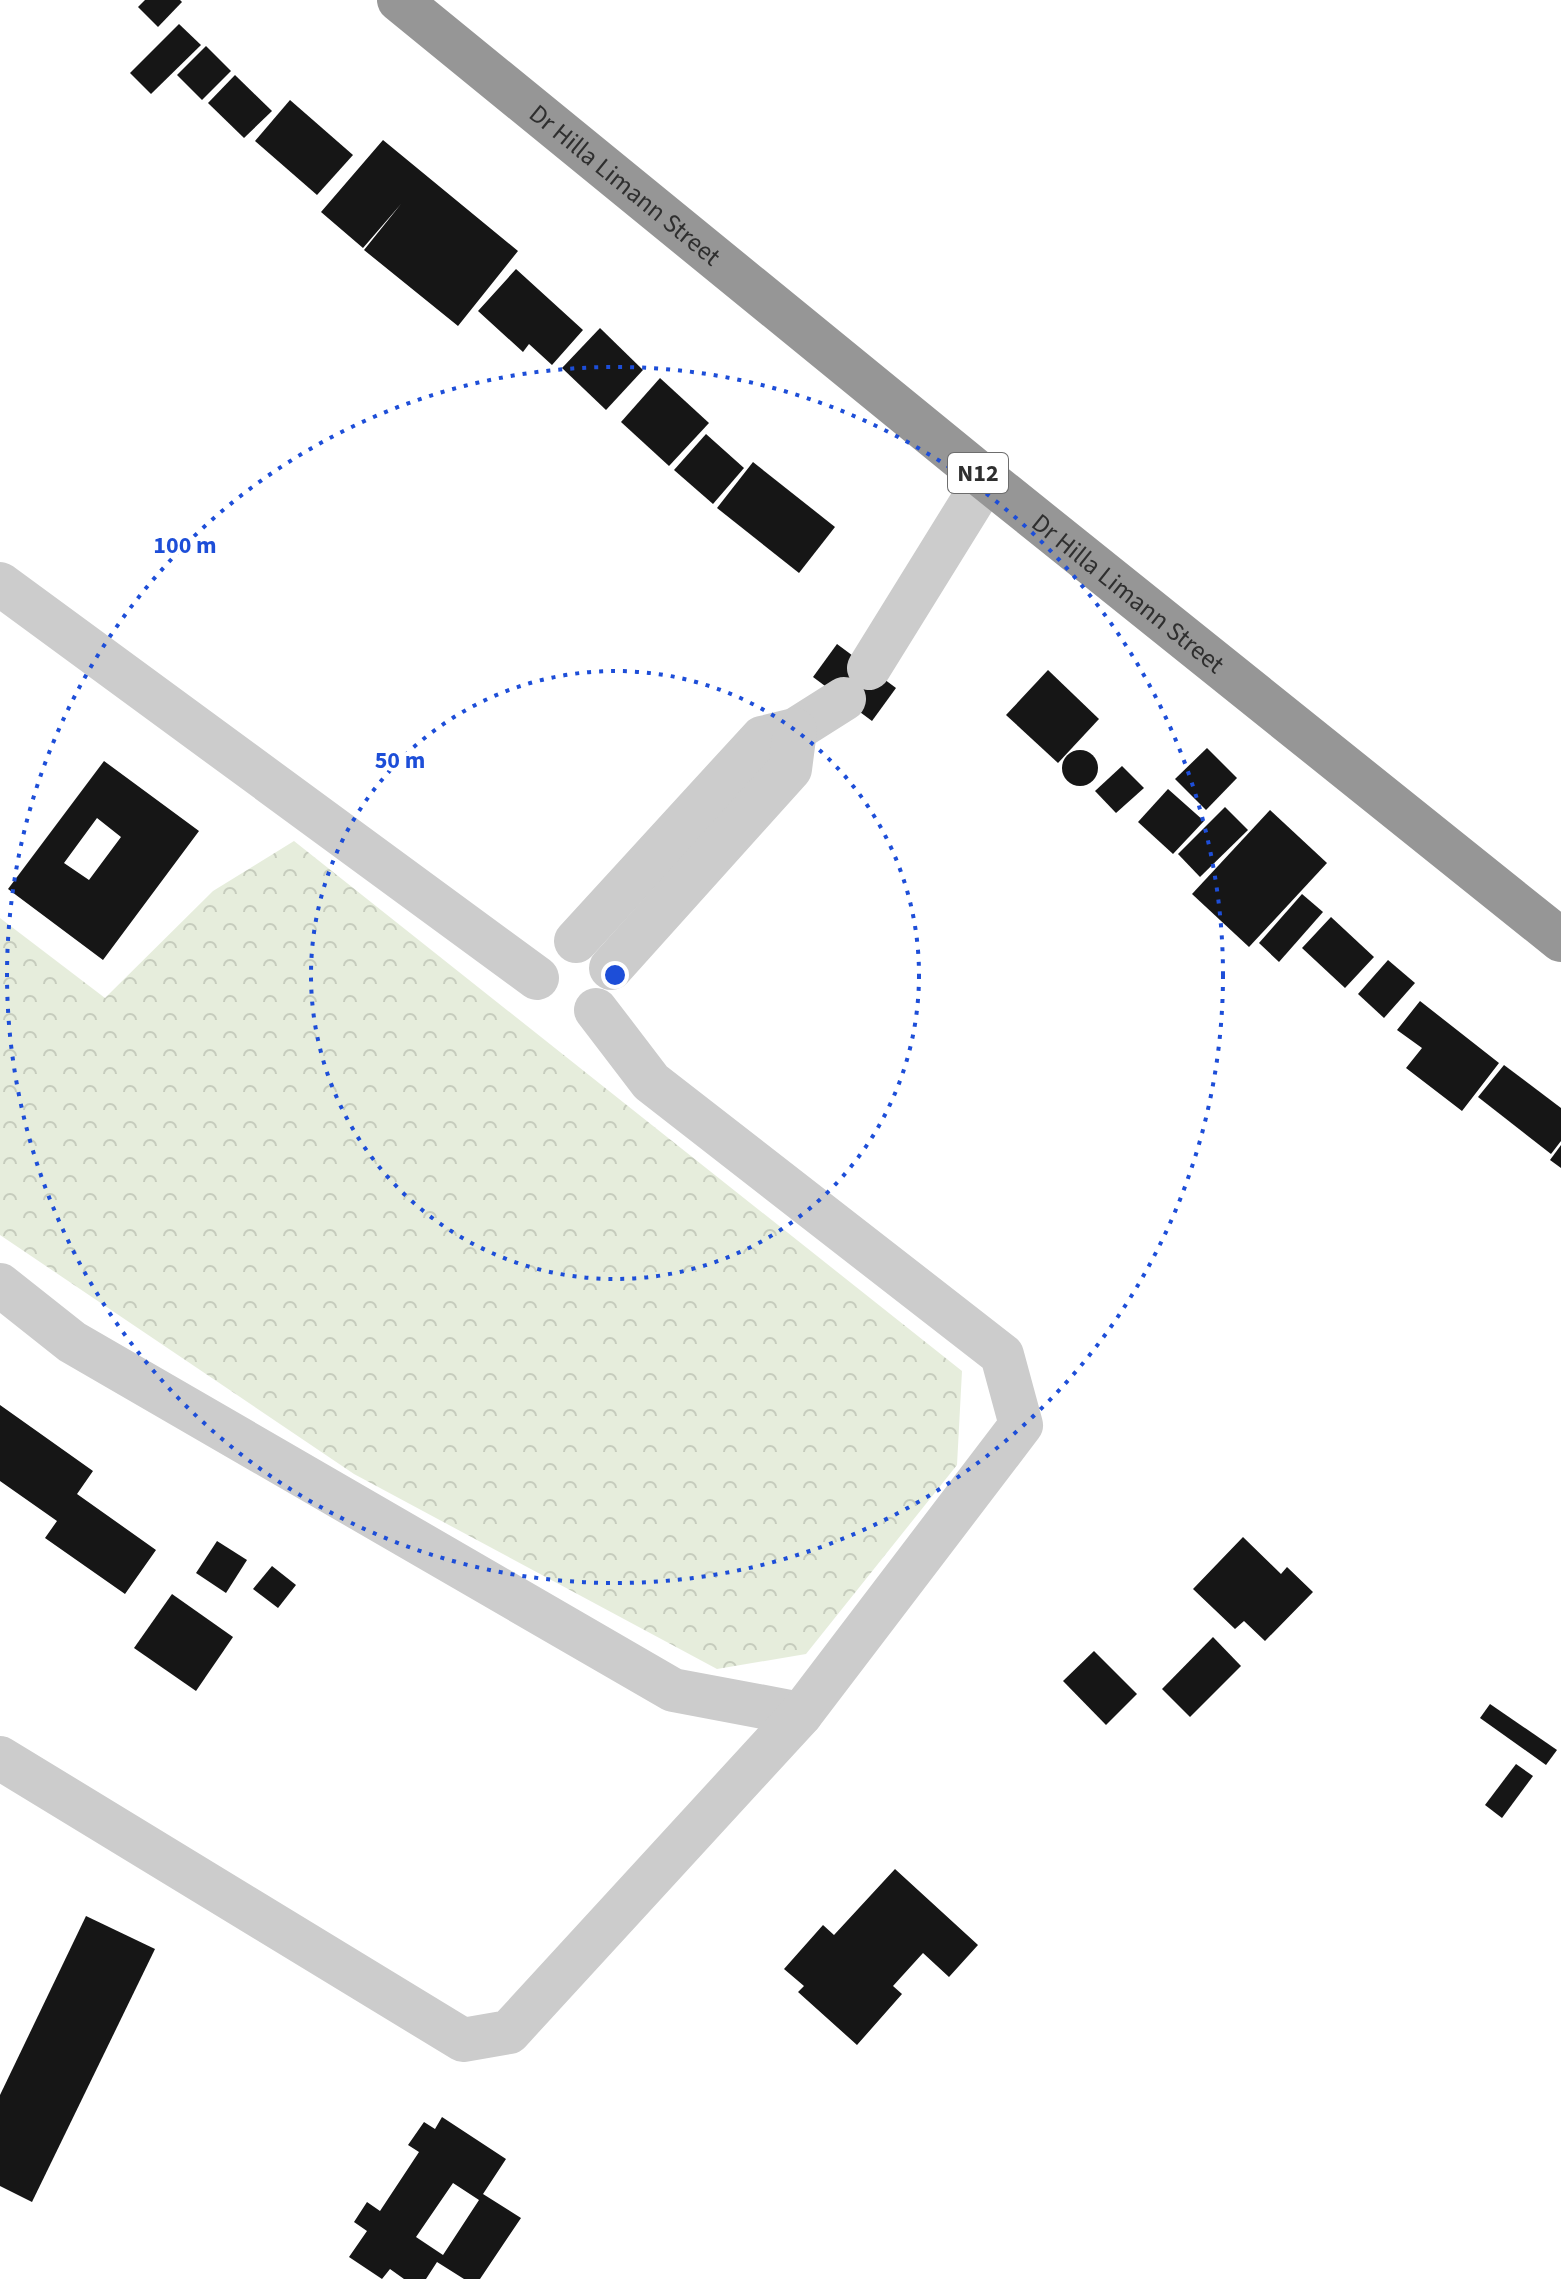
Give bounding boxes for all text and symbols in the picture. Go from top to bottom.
street label: Dr Hilla Limann Street [521,96,729,275]
road number: N12 [948,453,1008,493]
street label: Dr Hilla Limann Street [1024,505,1232,682]
text: 100 m [153,528,217,563]
text: 50 m [375,743,425,778]
centre of rings [601,961,629,989]

